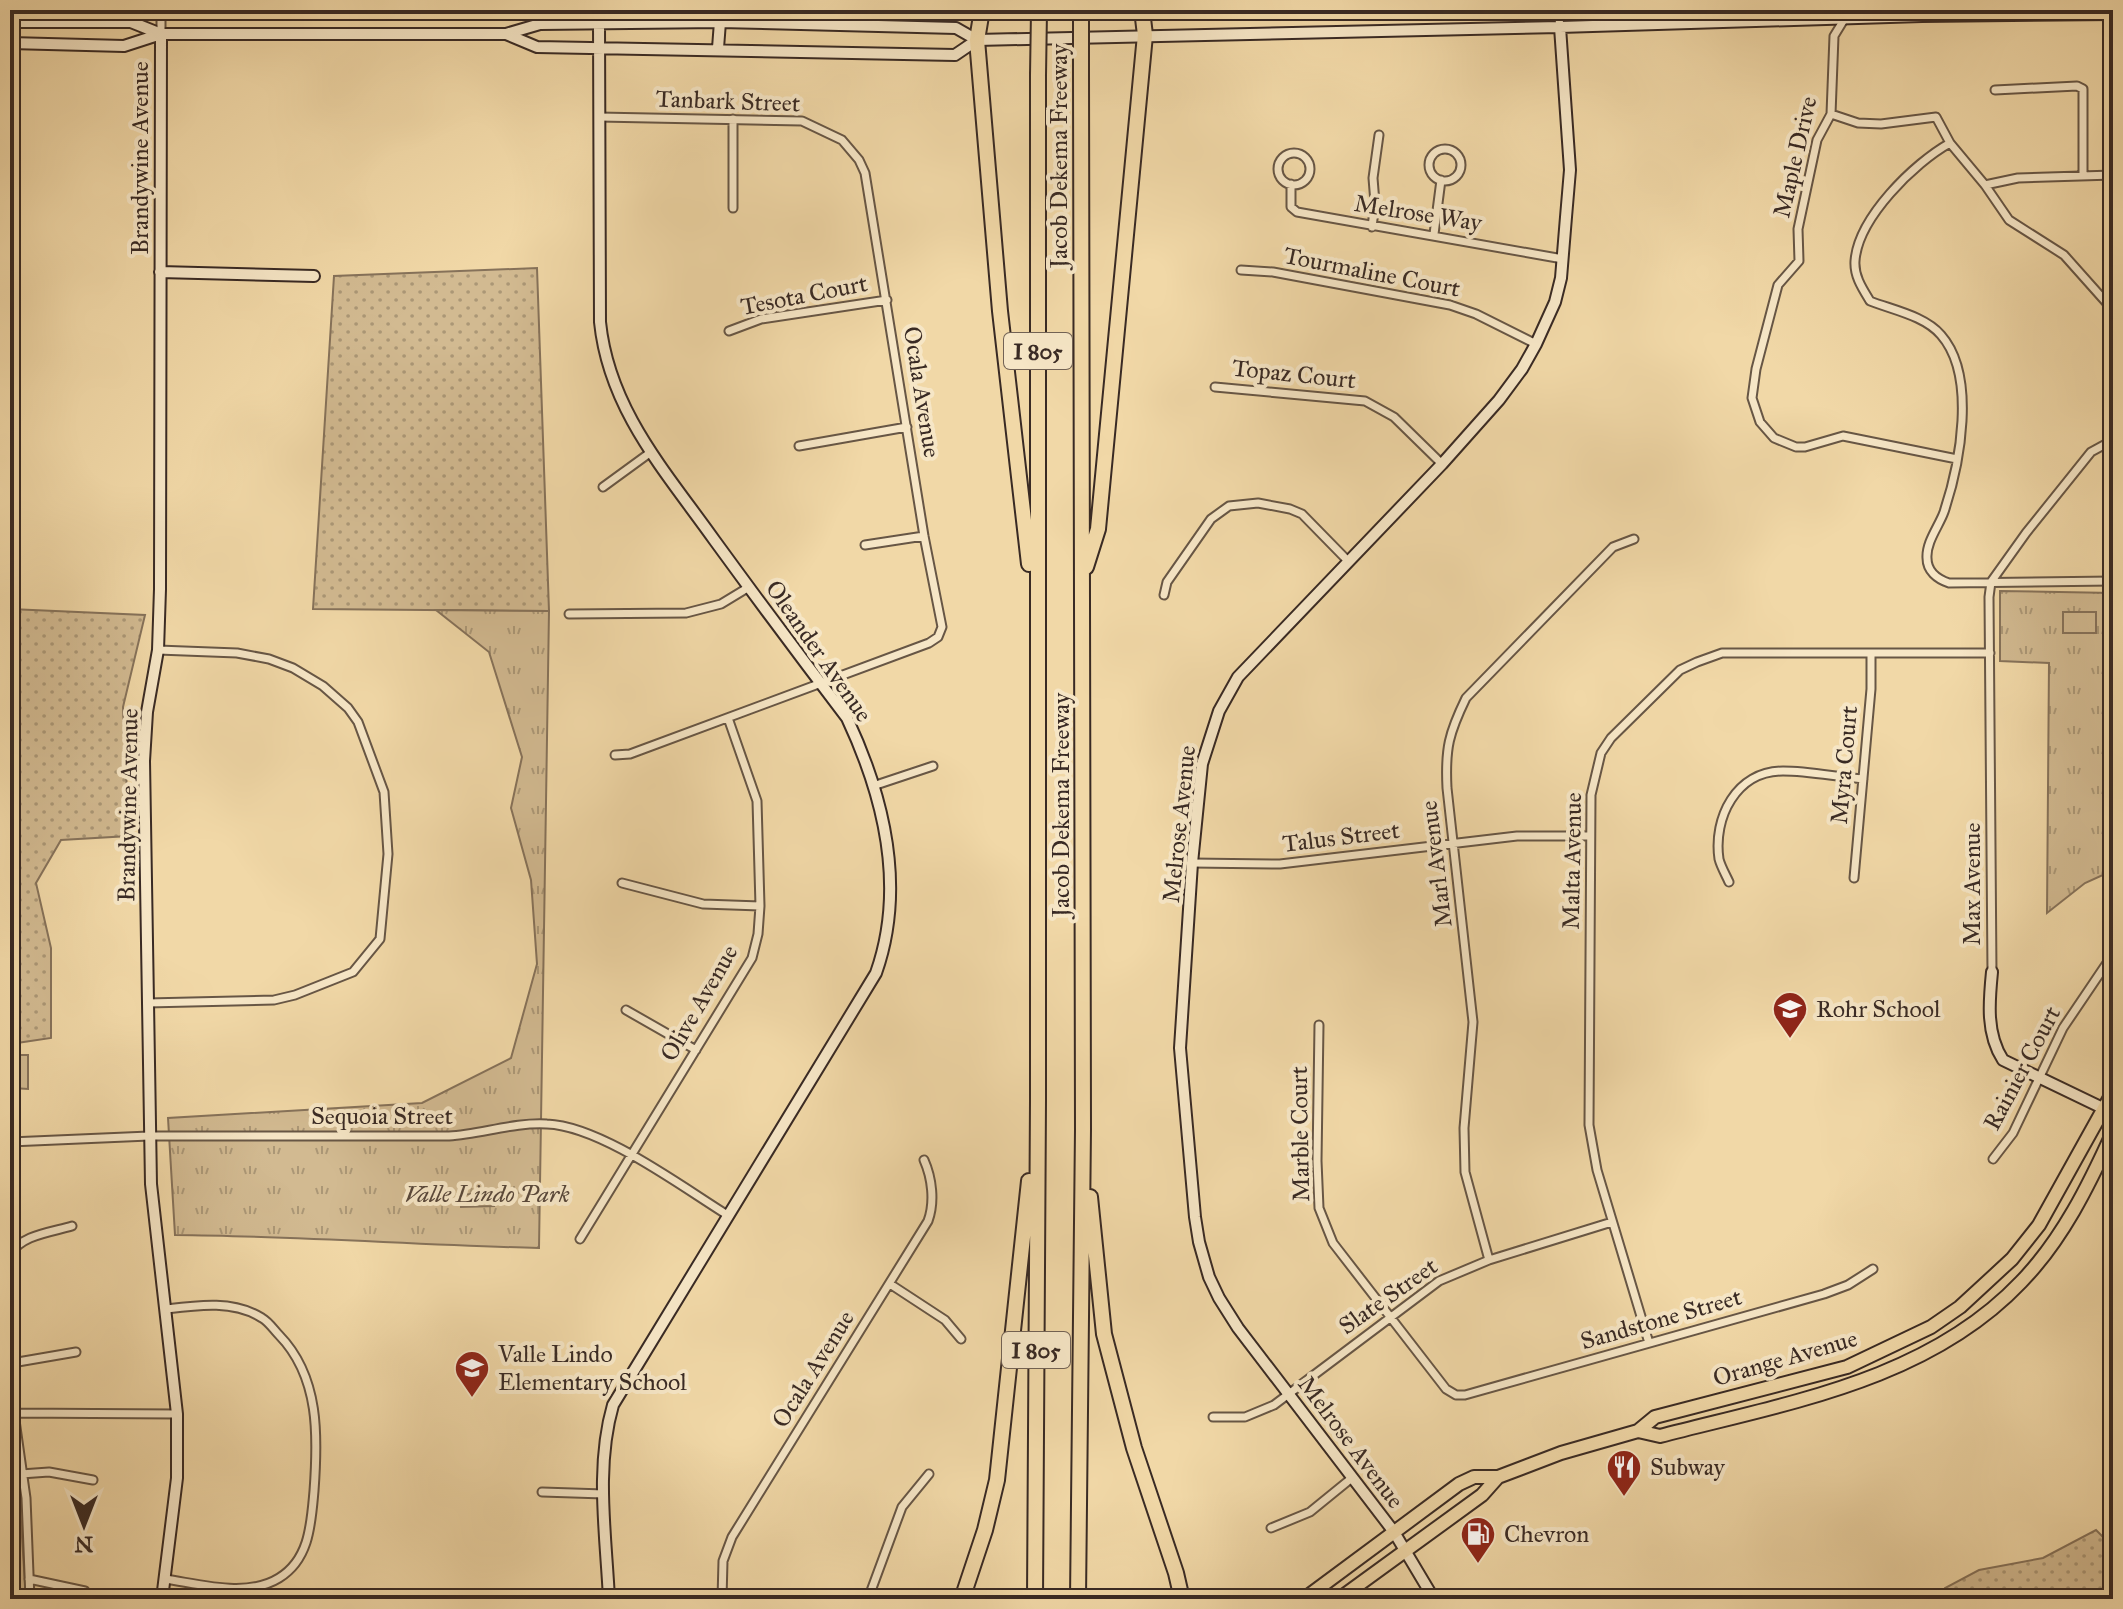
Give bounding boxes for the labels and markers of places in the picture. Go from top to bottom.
school or university icon: Rohr School [1771,990,1809,1040]
place label: Rohr School [1816,994,1941,1024]
place label: Valle Lindo Elementary School [497,1339,687,1397]
school or university icon: Valle Lindo Elementary School [453,1349,491,1399]
restaurant icon: Subway [1605,1448,1643,1498]
place label: Subway [1650,1452,1726,1482]
fuel station icon: Chevron [1459,1515,1497,1565]
place label: Chevron [1504,1519,1589,1549]

